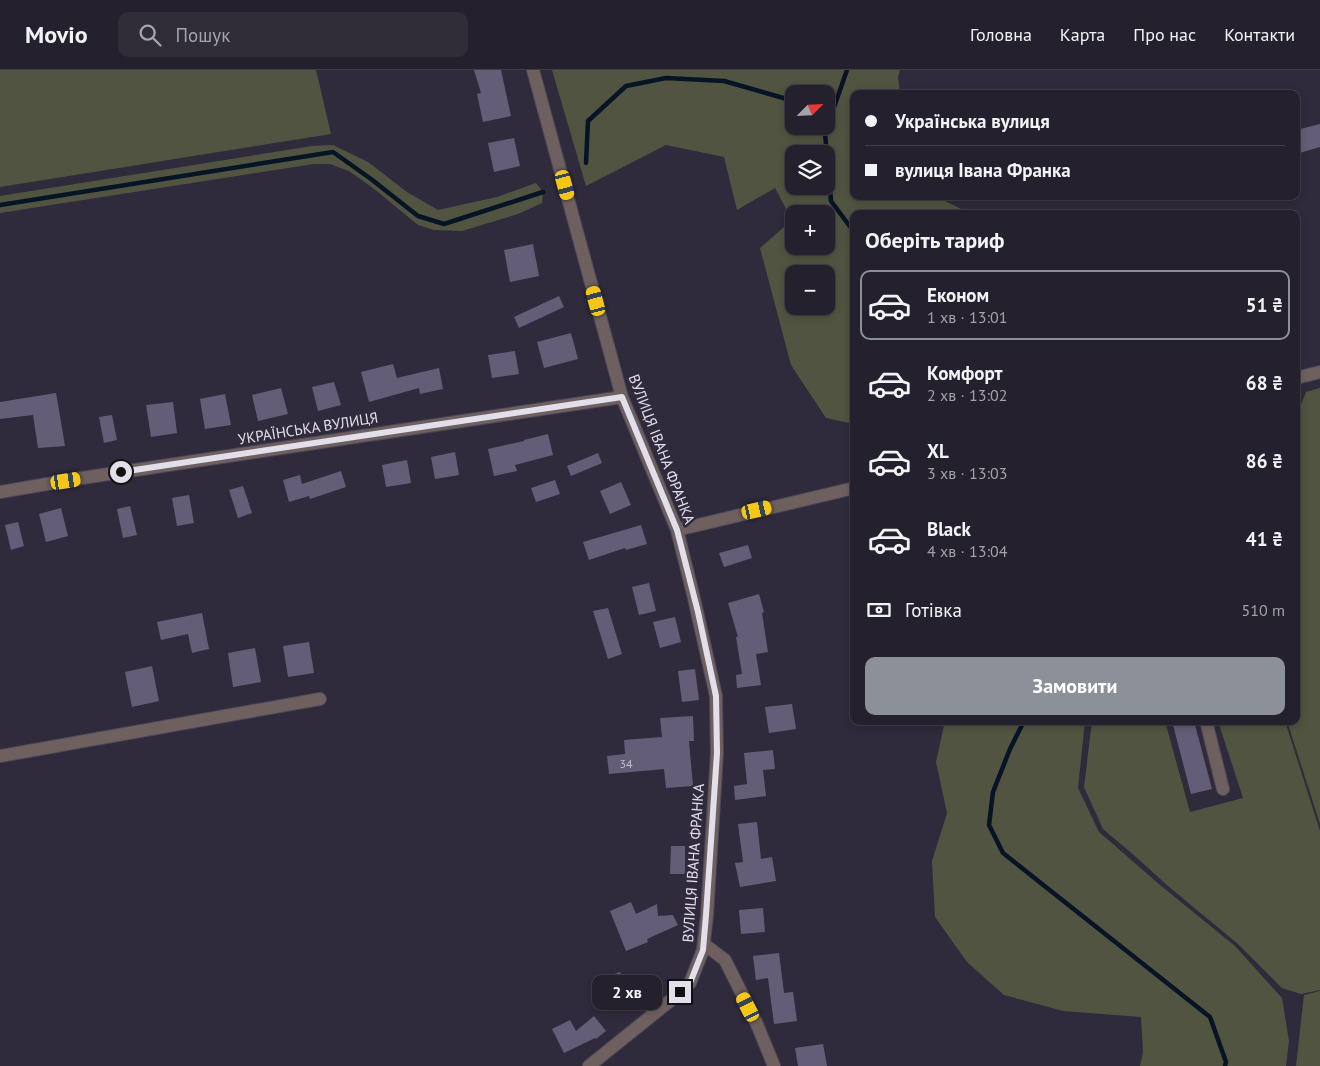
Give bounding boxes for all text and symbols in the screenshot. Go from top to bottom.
search box [118,12,468,57]
text: Movio [25,19,88,50]
icon: search [136,21,164,49]
text: Пошук [176,23,230,47]
text: Головна [970,23,1032,46]
text: Карта [1060,23,1105,46]
text: Про нас [1133,23,1196,46]
text: Контакти [1224,23,1295,46]
north arrow [785,85,835,135]
map controls [785,85,835,315]
text: Українська вулиця [895,109,1050,133]
button: layers [785,145,835,195]
text: вулиця Івана Франка [895,158,1071,182]
car [553,169,576,201]
button: + [785,205,835,255]
text: Оберіть тариф [865,226,1004,254]
button: − [785,265,835,315]
icon: car [867,283,912,328]
text: Економ [927,283,989,307]
car [584,285,607,317]
text: 51 ₴ [1246,293,1283,317]
text: 1 хв · 13:01 [927,307,1007,327]
icon: car [867,361,912,406]
text: Комфорт [927,361,1003,385]
street label: ВУЛИЦЯ ІВАНА ФРАНКА [625,371,699,527]
text: 68 ₴ [1246,371,1283,395]
text: 2 хв · 13:02 [927,385,1007,405]
street label: УКРАЇНСЬКА ВУЛИЦЯ [237,408,379,448]
icon: car [867,439,912,484]
text: XL [927,439,949,463]
text: 86 ₴ [1246,449,1283,473]
route start [110,461,132,483]
text: 3 хв · 13:03 [927,463,1007,483]
car [50,471,81,491]
car [740,499,773,521]
icon: car [867,517,912,562]
text: Black [927,517,971,541]
text: 41 ₴ [1246,527,1283,551]
text: 4 хв · 13:04 [927,541,1007,561]
icon: cash [865,596,893,624]
text: Готівка [905,598,962,622]
text: 510 m [1242,600,1285,620]
button: Замовити [865,657,1285,715]
house number: 34 [619,756,633,771]
street label: ВУЛИЦЯ ІВАНА ФРАНКА [678,783,708,943]
callout: 2 хв [592,974,662,1010]
route end [669,981,691,1003]
text: 2 хв [612,982,642,1002]
car [734,990,761,1024]

